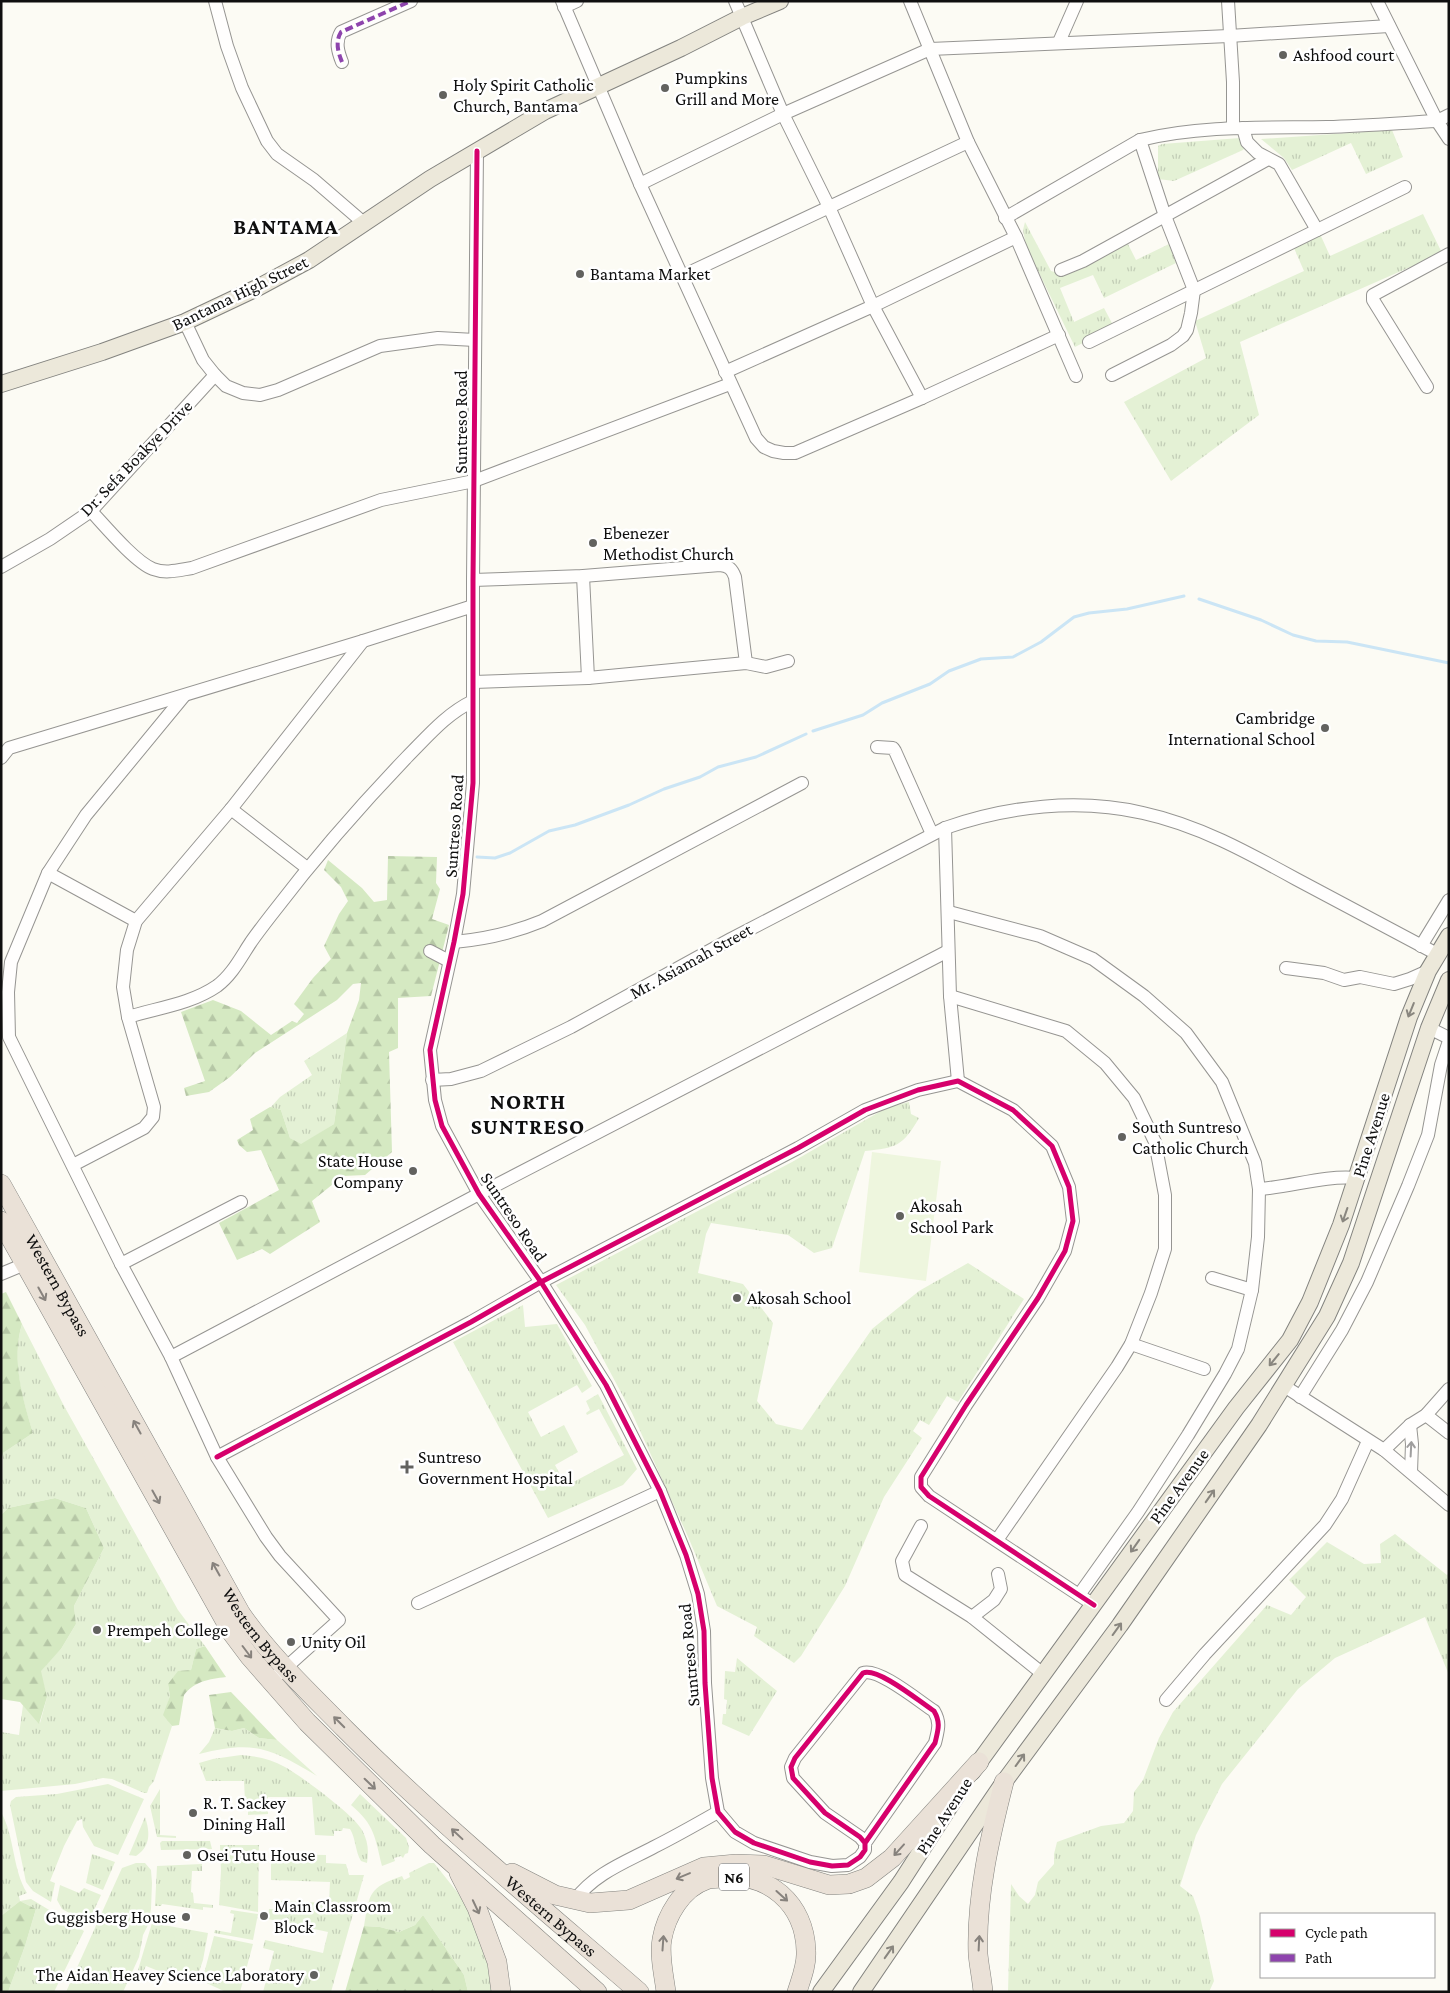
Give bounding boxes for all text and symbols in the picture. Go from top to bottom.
place label: Ashfood court [1293,45,1395,65]
marker: Ashfood court [1277,49,1289,61]
place label: Pumpkins Grill and More [675,68,779,109]
place label: Holy Spirit Catholic Church, Bantama [453,75,594,116]
marker: Pumpkins Grill and More [659,82,671,94]
marker: Holy Spirit Catholic Church, Bantama [437,89,449,101]
district label: BANTAMA [233,214,339,239]
street label: Bantama High Street [169,251,312,335]
place label: Bantama Market [590,264,711,284]
marker: Bantama Market [574,268,586,280]
street label: Suntreso Road [451,370,471,474]
street label: Dr. Sefa Boakye Drive [76,396,196,520]
place label: Ebenezer Methodist Church [603,523,734,564]
marker: Ebenezer Methodist Church [587,537,599,549]
place label: Cambridge International School [1168,708,1315,749]
marker: Cambridge International School [1319,722,1331,734]
street label: Suntreso Road [440,773,468,878]
street label: Mr. Asiamah Street [626,919,757,1003]
one-way arrow [1406,1002,1416,1017]
district label: NORTH SUNTRESO [471,1089,585,1139]
street label: Pine Avenue [1348,1090,1394,1180]
place label: South Suntreso Catholic Church [1132,1117,1249,1158]
marker: South Suntreso Catholic Church [1116,1131,1128,1143]
place label: State House Company [318,1151,404,1192]
marker: State House Company [407,1165,419,1177]
street label: Suntreso Road [477,1169,551,1266]
place label: Akosah School Park [910,1196,994,1237]
one-way arrow [1339,1206,1349,1222]
marker: Akosah School Park [894,1210,906,1222]
street label: Western Bypass [21,1231,94,1340]
one-way arrow [37,1287,47,1302]
place label: Akosah School [747,1288,851,1308]
marker: Akosah School [731,1292,743,1304]
one-way arrow [1269,1353,1280,1366]
one-way arrow [132,1420,142,1435]
one-way arrow [1407,1441,1416,1457]
street label: Pine Avenue [1145,1445,1213,1527]
place label: Suntreso Government Hospital [418,1447,573,1488]
marker: Suntreso Government Hospital [400,1460,414,1474]
one-way arrow [1205,1489,1215,1503]
one-way arrow [151,1490,161,1504]
one-way arrow [1130,1539,1140,1553]
one-way arrow [211,1562,221,1577]
street label: Western Bypass [218,1584,303,1686]
street label: Suntreso Road [674,1602,703,1707]
place label: Prempeh College [107,1620,228,1640]
one-way arrow [1112,1622,1122,1636]
marker: Prempeh College [91,1624,103,1636]
place label: Unity Oil [301,1632,366,1652]
marker: Unity Oil [285,1636,297,1648]
one-way arrow [241,1645,252,1658]
one-way arrow [333,1716,345,1729]
one-way arrow [1015,1753,1025,1767]
street label: Pine Avenue [912,1774,976,1858]
one-way arrow [363,1777,375,1789]
place label: R. T. Sackey Dining Hall [203,1793,287,1834]
marker: R. T. Sackey Dining Hall [187,1807,199,1819]
one-way arrow [451,1828,464,1839]
one-way arrow [893,1843,905,1856]
place label: Osei Tutu House [197,1845,316,1865]
marker: Osei Tutu House [181,1849,193,1861]
road number: N6 [719,1864,749,1890]
street label: Western Bypass [501,1871,601,1961]
one-way arrow [676,1872,691,1882]
one-way arrow [776,1890,789,1902]
place label: Main Classroom Block [274,1896,392,1937]
one-way arrow [472,1899,481,1914]
place label: Guggisberg House [45,1907,176,1927]
marker: Main Classroom Block [258,1910,270,1922]
marker: Guggisberg House [180,1911,192,1923]
legend [1260,1913,1435,1978]
text: Cycle path [1305,1925,1368,1942]
one-way arrow [658,1936,667,1952]
one-way arrow [974,1936,983,1952]
one-way arrow [884,1945,894,1959]
text: Path [1305,1950,1332,1966]
place label: The Aidan Heavey Science Laboratory [36,1965,305,1985]
marker: The Aidan Heavey Science Laboratory [308,1969,320,1981]

